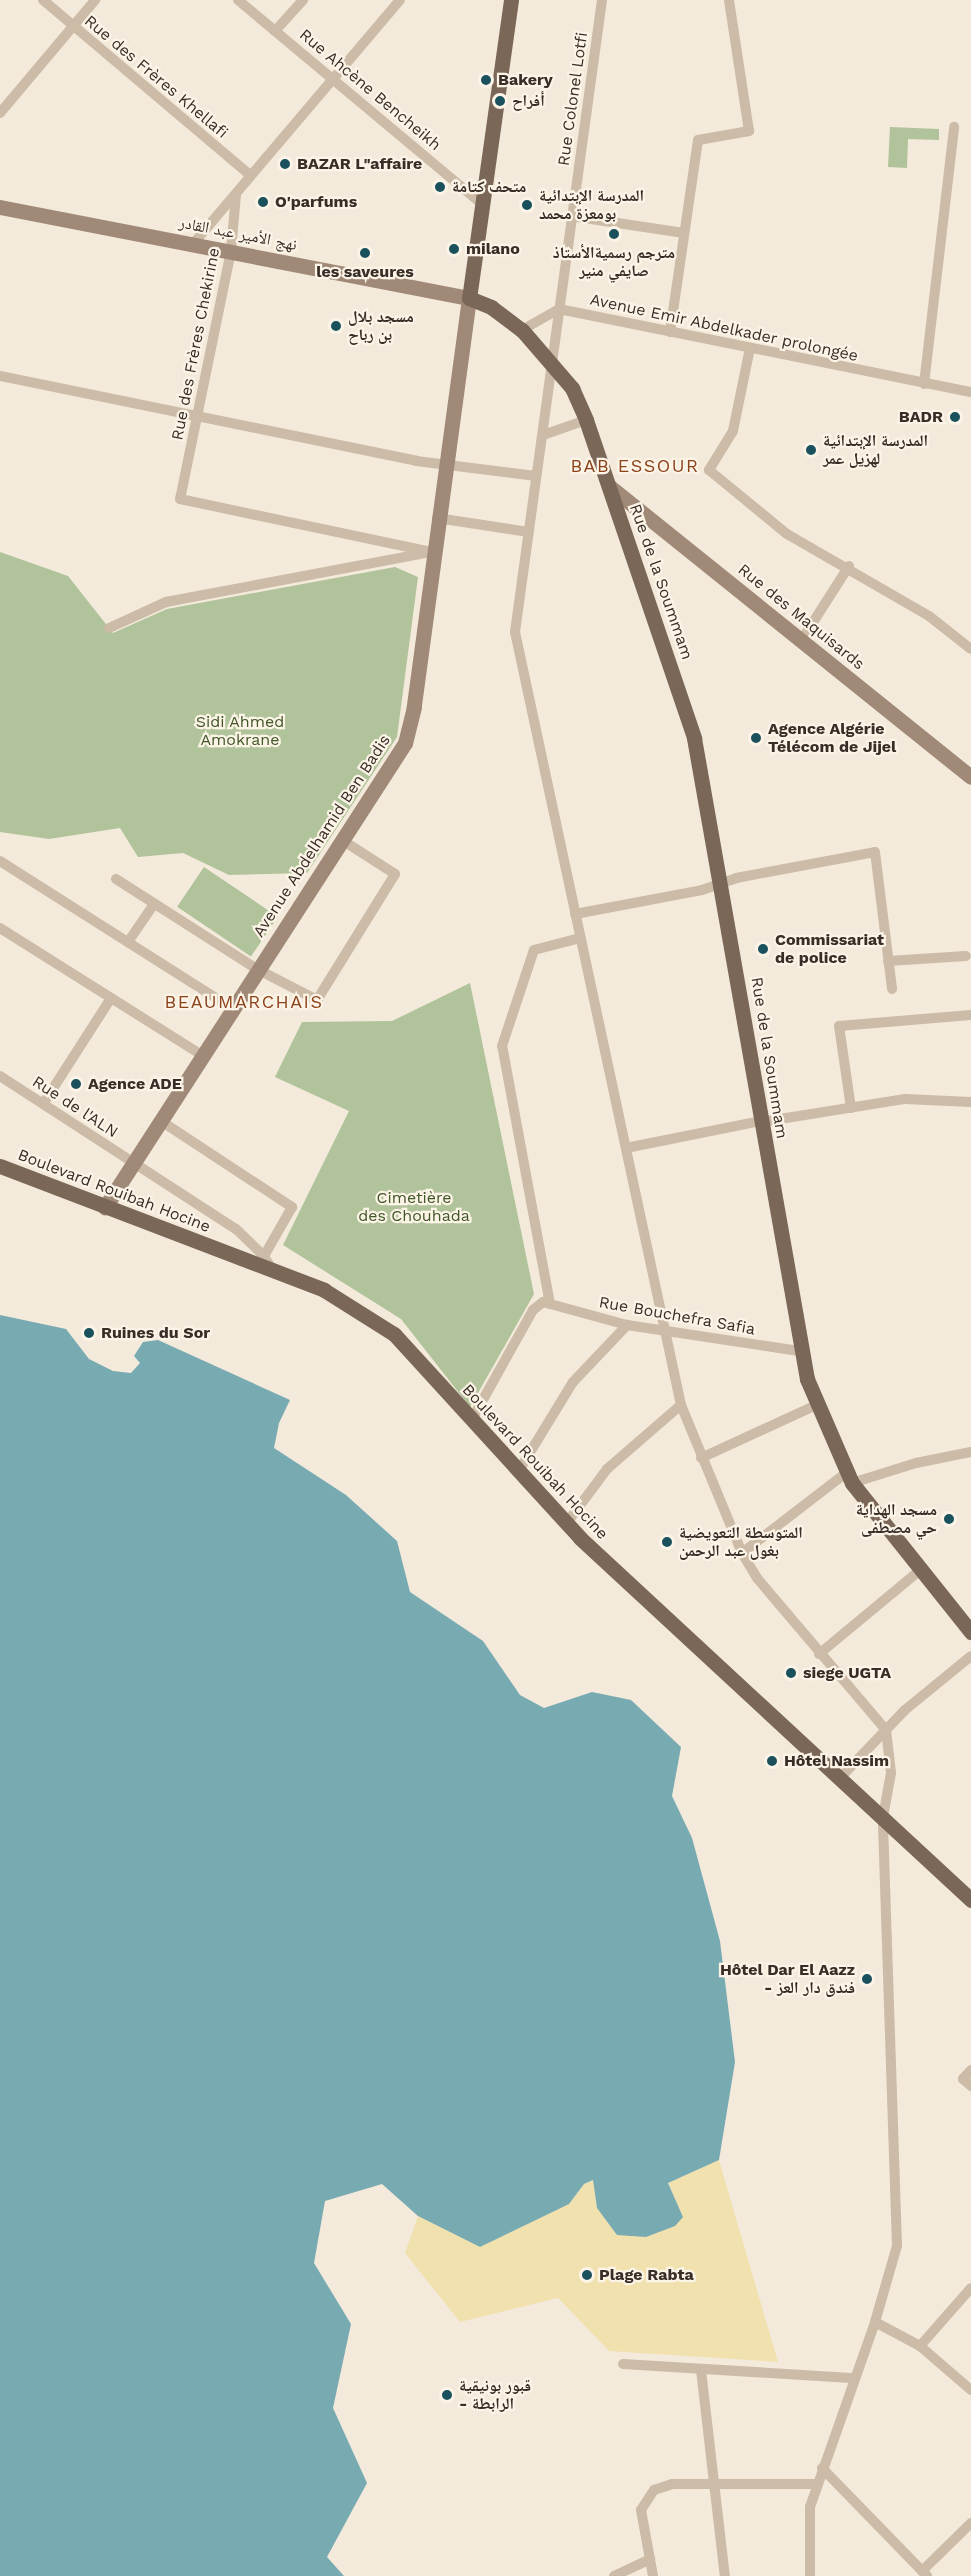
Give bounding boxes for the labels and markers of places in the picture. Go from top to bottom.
place label: Bakery [498,70,553,90]
marker: Bakery [479,73,493,87]
place label: أفراح [512,91,545,111]
marker: أفراح [493,94,507,108]
place label: BAZAR L"affaire [297,154,422,174]
marker: BAZAR L"affaire [278,157,292,171]
place label: متحف كتامة [452,177,526,197]
marker: متحف كتامة [433,180,447,194]
place label: المدرسة الإبتدائية بومعزة محمد [539,186,644,224]
place label: O'parfums [275,192,357,212]
marker: O'parfums [256,195,270,209]
marker: المدرسة الإبتدائية بومعزة محمد [520,198,534,212]
marker: مترجم رسميةالأستاذ صايفي منير [607,227,621,241]
place label: milano [466,239,520,259]
marker: milano [447,242,461,256]
place label: مترجم رسميةالأستاذ صايفي منير [553,243,675,281]
marker: les saveures [358,246,372,260]
place label: les saveures [316,262,414,282]
place label: مسجد بلال بن رباح [348,307,414,345]
marker: مسجد بلال بن رباح [329,319,343,333]
place label: BADR [899,407,943,427]
marker: BADR [948,410,962,424]
place label: المدرسة الإبتدائية لهزيل عمر [823,431,928,469]
marker: المدرسة الإبتدائية لهزيل عمر [804,443,818,457]
place label: Agence Algérie Télécom de Jijel [768,719,897,757]
marker: Agence Algérie Télécom de Jijel [749,731,763,745]
place label: Commissariat de police [775,930,884,968]
marker: Commissariat de police [756,942,770,956]
place label: Agence ADE [88,1074,182,1094]
marker: Agence ADE [69,1077,83,1091]
place label: Ruines du Sor [101,1323,210,1343]
marker: Ruines du Sor [82,1326,96,1340]
place label: مسجد الهداية حي مصطفى [856,1500,937,1538]
marker: مسجد الهداية حي مصطفى [942,1512,956,1526]
place label: المتوسطة التعويضية بغول عبد الرحمن [679,1523,803,1561]
marker: المتوسطة التعويضية بغول عبد الرحمن [660,1535,674,1549]
place label: siege UGTA [803,1663,891,1683]
marker: siege UGTA [784,1666,798,1680]
place label: Hôtel Nassim [784,1751,889,1771]
marker: Hôtel Nassim [765,1754,779,1768]
place label: Hôtel Dar El Aazz - فندق دار العز [719,1960,855,1998]
marker: Hôtel Dar El Aazz - فندق دار العز [860,1972,874,1986]
place label: Plage Rabta [599,2265,694,2285]
marker: Plage Rabta [580,2268,594,2282]
place label: قبور بونيقية - الرابطة [459,2376,531,2414]
marker: قبور بونيقية - الرابطة [440,2388,454,2402]

